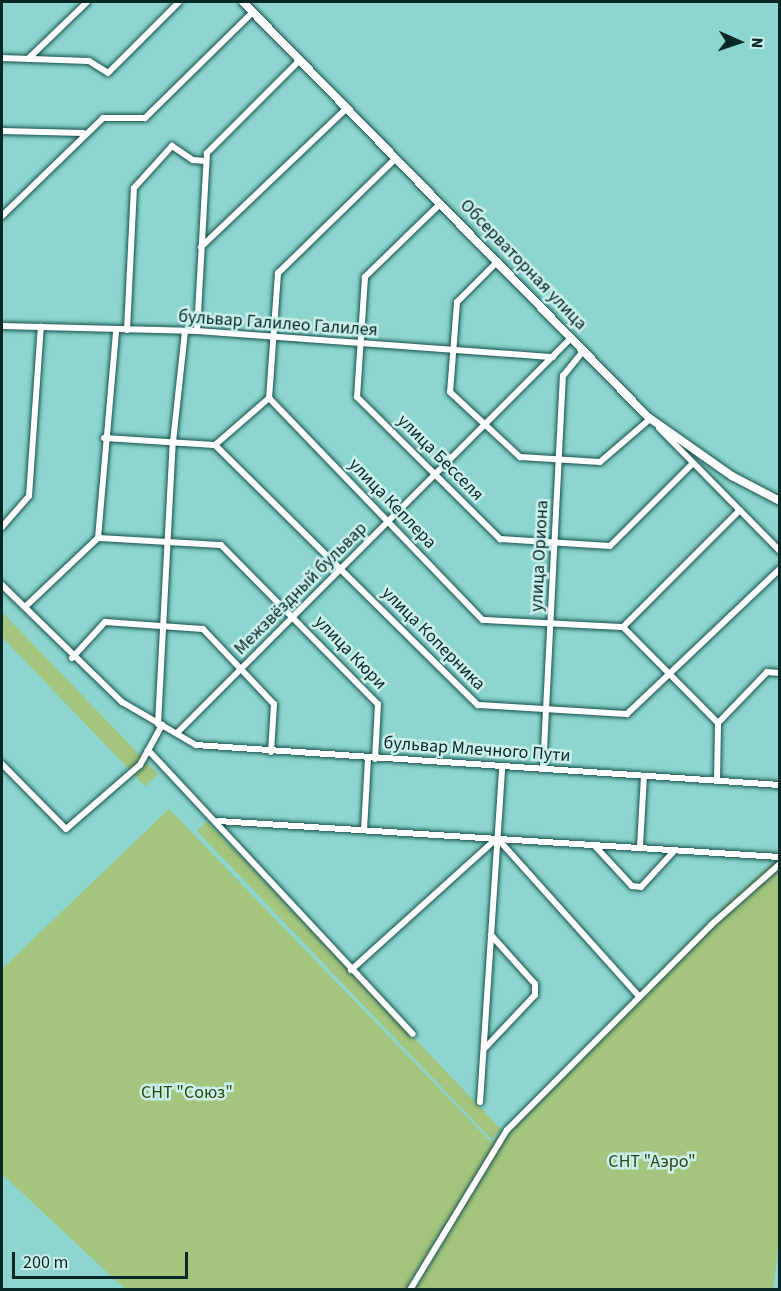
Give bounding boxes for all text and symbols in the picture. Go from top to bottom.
north arrow [709,12,769,72]
text: N [746,37,768,49]
street label: Обсерваторная улица [455,195,591,335]
street label: бульвар Галилео Галилея [178,306,378,342]
street label: улица Бесселя [392,410,488,506]
street label: улица Кеплера [344,454,440,554]
street label: улица Ориона [526,500,554,612]
street label: Межзвёздный бульвар [230,518,372,660]
street label: улица Коперника [377,583,489,695]
street label: улица Кюри [309,611,391,695]
street label: бульвар Млечного Пути [383,733,571,767]
park label: СНТ "Союз" [141,1082,233,1104]
park label: СНТ "Аэро" [608,1151,696,1173]
scale bar [15,1240,190,1278]
text: 200 m [23,1250,68,1275]

